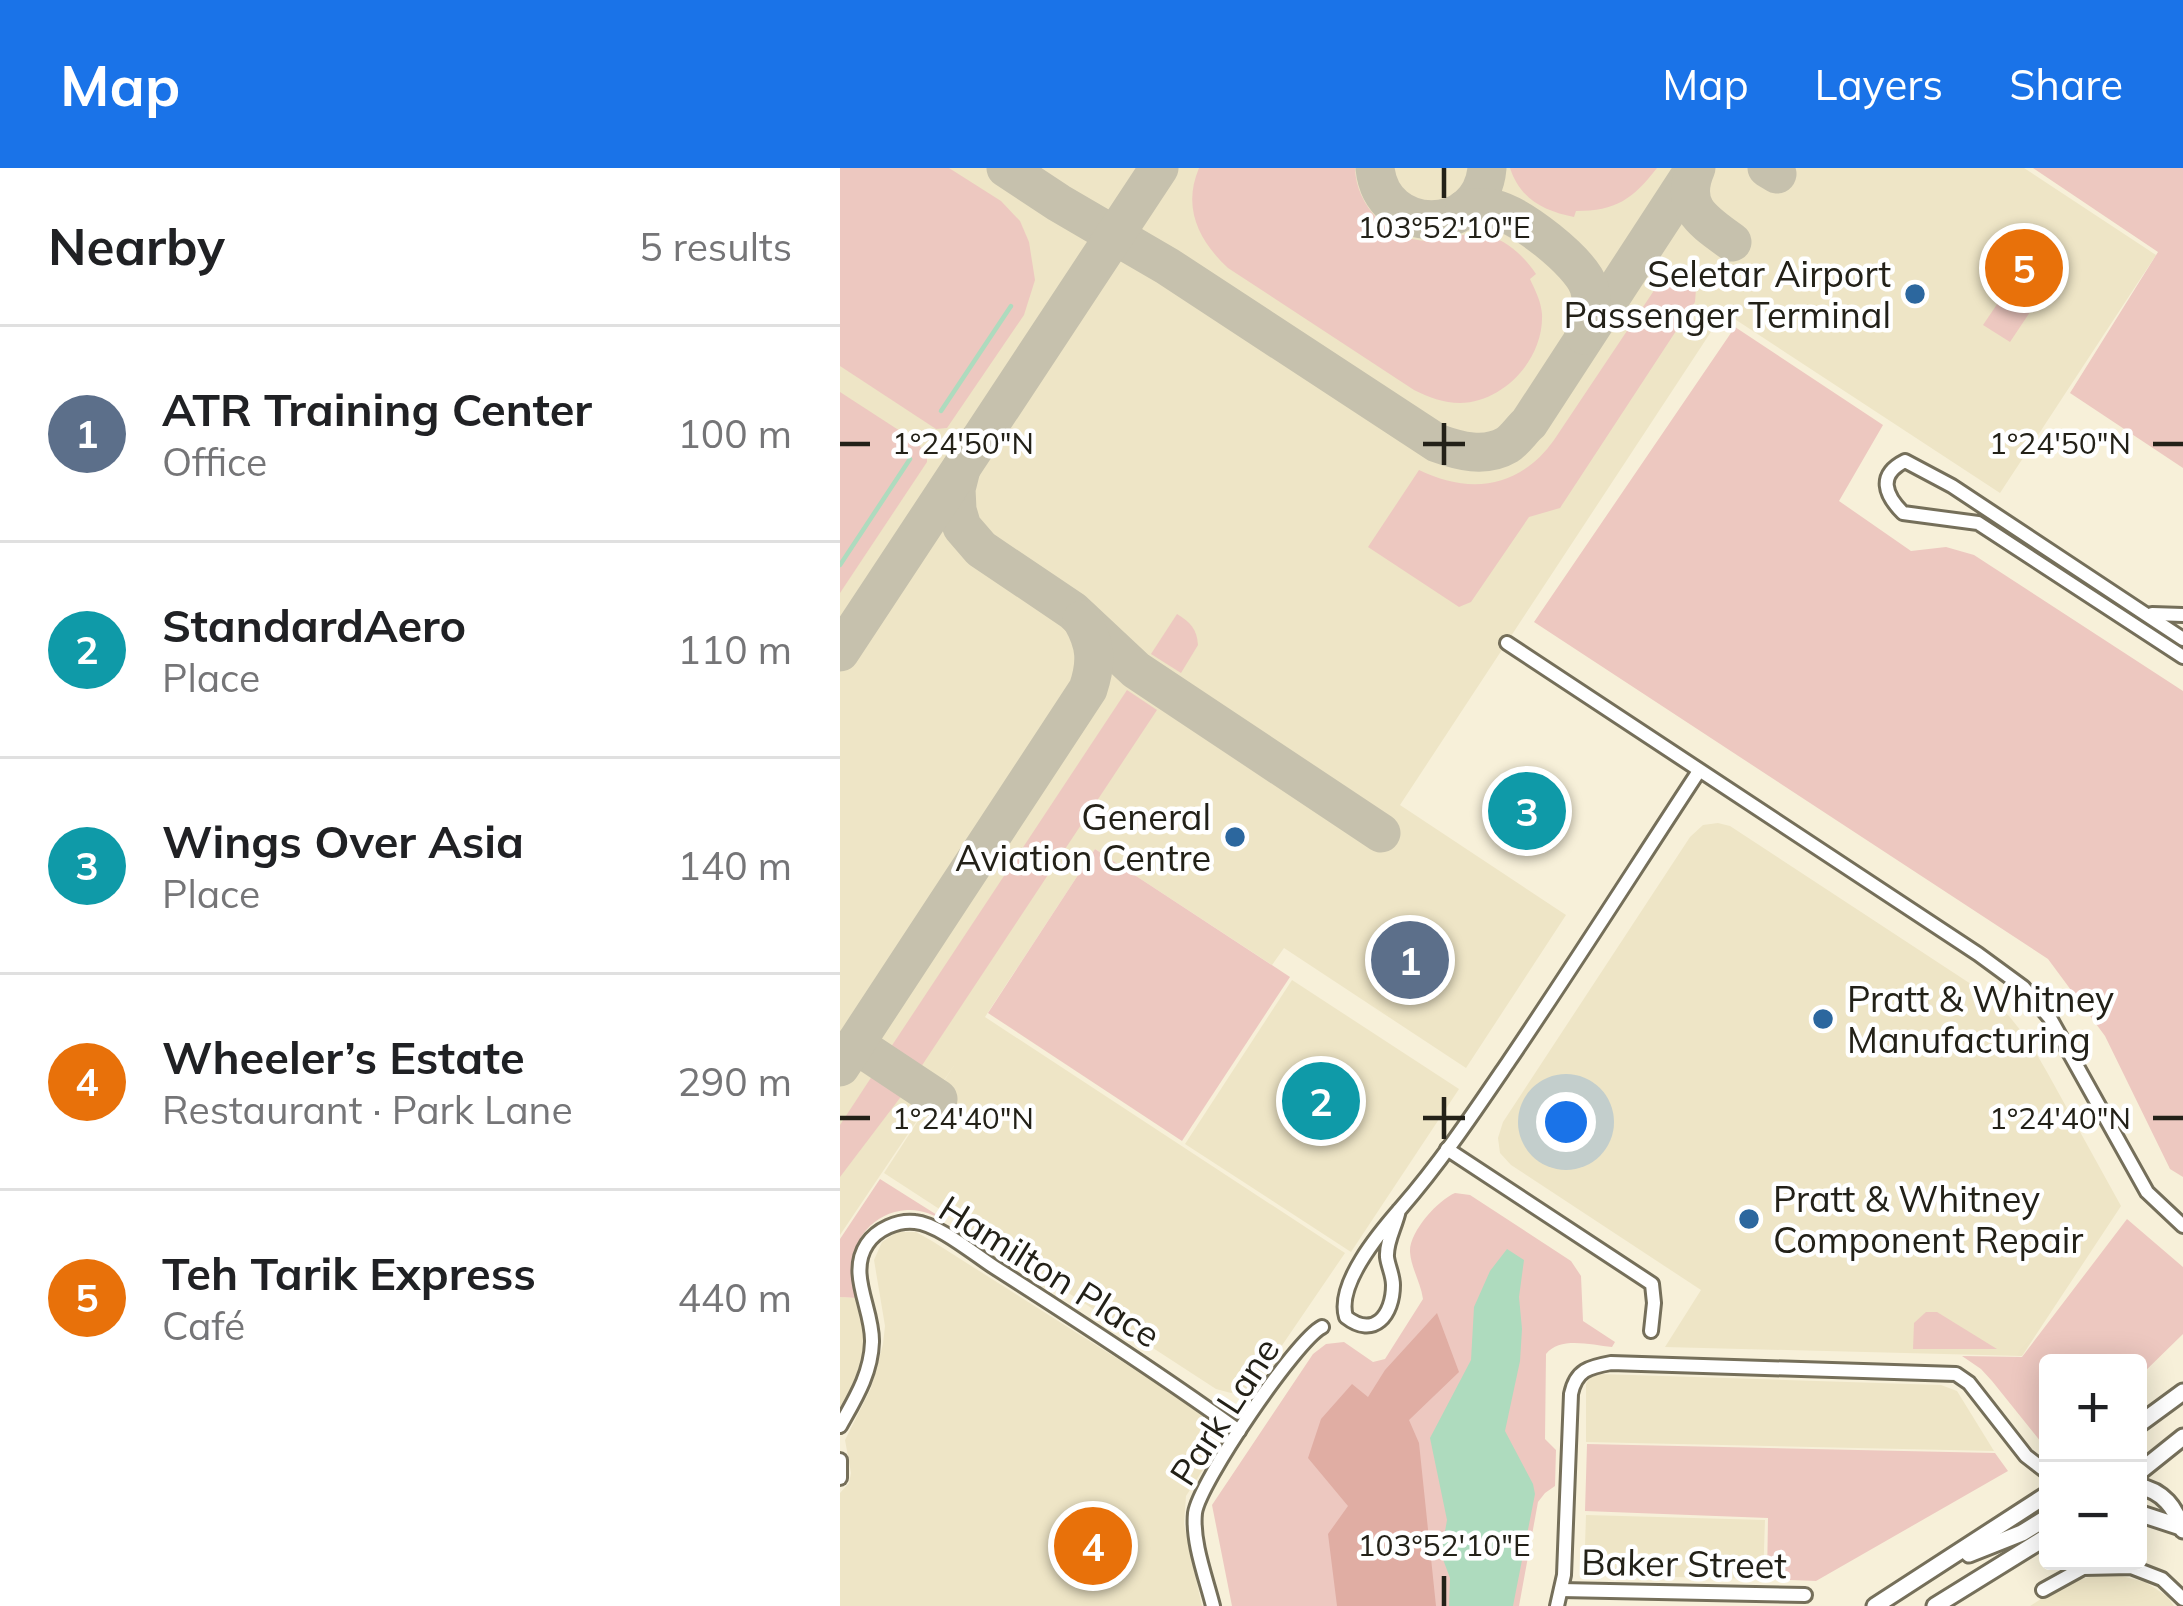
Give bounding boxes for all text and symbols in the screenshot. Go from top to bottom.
text: Map [60,49,180,120]
text: Map [1662,58,1749,111]
text: Layers [1815,58,1943,111]
text: Share [2009,58,2123,111]
text: 103°52'10"E [1357,208,1531,246]
text: Nearby [48,214,225,278]
text: 5 results [639,222,792,271]
pin: 5 [1985,223,2063,313]
place label: Seletar Airport Passenger Terminal [1564,251,1891,337]
marker: Seletar Airport Passenger Terminal [1902,281,1928,307]
text: ATR Training Center [162,381,592,437]
text: 1 [75,409,99,458]
text: 100 m [677,409,792,458]
text: 1°24'50"N [892,424,1034,462]
text: 1°24'50"N [1989,424,2131,462]
text: Office [162,437,267,486]
text: StandardAero [162,597,466,653]
text: 2 [75,625,99,674]
text: 110 m [677,625,792,674]
text: Place [162,653,260,702]
pin: 3 [1488,766,1566,856]
place label: General Aviation Centre [955,794,1211,880]
text: Wings Over Asia [162,813,524,869]
marker: General Aviation Centre [1222,824,1248,850]
text: 3 [75,841,99,890]
text: 140 m [677,841,792,890]
text: Place [162,869,260,918]
pin: 1 [1371,915,1449,1005]
place label: Pratt & Whitney Manufacturing [1847,976,2114,1062]
marker: Pratt & Whitney Manufacturing [1810,1006,1836,1032]
text: Wheeler’s Estate [162,1029,525,1085]
pin: 2 [1282,1056,1360,1146]
text: 4 [75,1057,99,1106]
text: 290 m [677,1057,792,1106]
text: Restaurant · Park Lane [162,1085,573,1134]
your location [1536,1092,1596,1152]
text: 1°24'40"N [892,1099,1034,1137]
text: 1°24'40"N [1989,1099,2131,1137]
place label: Pratt & Whitney Component Repair [1773,1176,2083,1262]
street label: Hamilton Place [931,1185,1169,1357]
marker: Pratt & Whitney Component Repair [1736,1206,1762,1232]
text: Teh Tarik Express [162,1245,536,1301]
text: 5 [75,1273,99,1322]
text: 440 m [677,1273,792,1322]
text: Café [162,1301,245,1350]
street label: Park Lane [1160,1329,1288,1493]
map controls [2039,1354,2147,1570]
button: + [2039,1354,2147,1462]
button: − [2039,1462,2147,1570]
pin: 4 [1054,1501,1132,1591]
text: 103°52'10"E [1357,1526,1531,1564]
street label: Baker Street [1581,1539,1787,1587]

